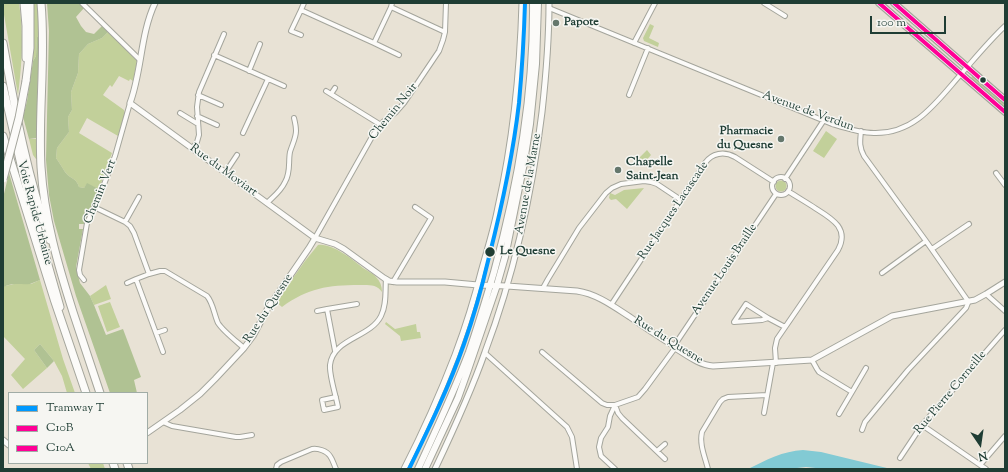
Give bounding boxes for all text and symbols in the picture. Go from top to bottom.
scale bar [872,8,948,34]
text: 100 m [877,14,906,32]
place label: Papote [564,16,599,30]
marker: Papote [551,18,561,28]
unlabelled marker [978,75,988,85]
street label: Chemin Noir [367,81,421,143]
street label: Avenue de Verdun [760,89,856,135]
place label: Pharmacie du Quesne [717,125,773,153]
street label: Avenue de la Marne [513,132,545,236]
marker: Pharmacie du Quesne [776,134,786,144]
street label: Rue du Moviart [186,142,260,200]
place label: Chapelle Saint-Jean [626,156,679,184]
street label: Chemin Vert [82,158,120,226]
street label: Voie Rapide Urbaine [13,159,55,267]
street label: Rue Jacques Lacascade [636,159,712,263]
marker: Chapelle Saint-Jean [613,165,623,175]
street label: Avenue Louis Braille [689,222,761,318]
marker: Le Quesne [483,245,497,259]
place label: Le Quesne [500,245,555,259]
street label: Rue du Quesne [241,272,297,346]
street label: Rue du Quesne [631,314,705,368]
street label: Rue Pierre Corneille [912,348,990,438]
legend [8,392,148,464]
text: Tramway T [46,399,104,417]
text: C10B [46,419,73,437]
north arrow [960,424,1000,464]
text: C10A [46,439,75,457]
text: N [977,447,989,464]

